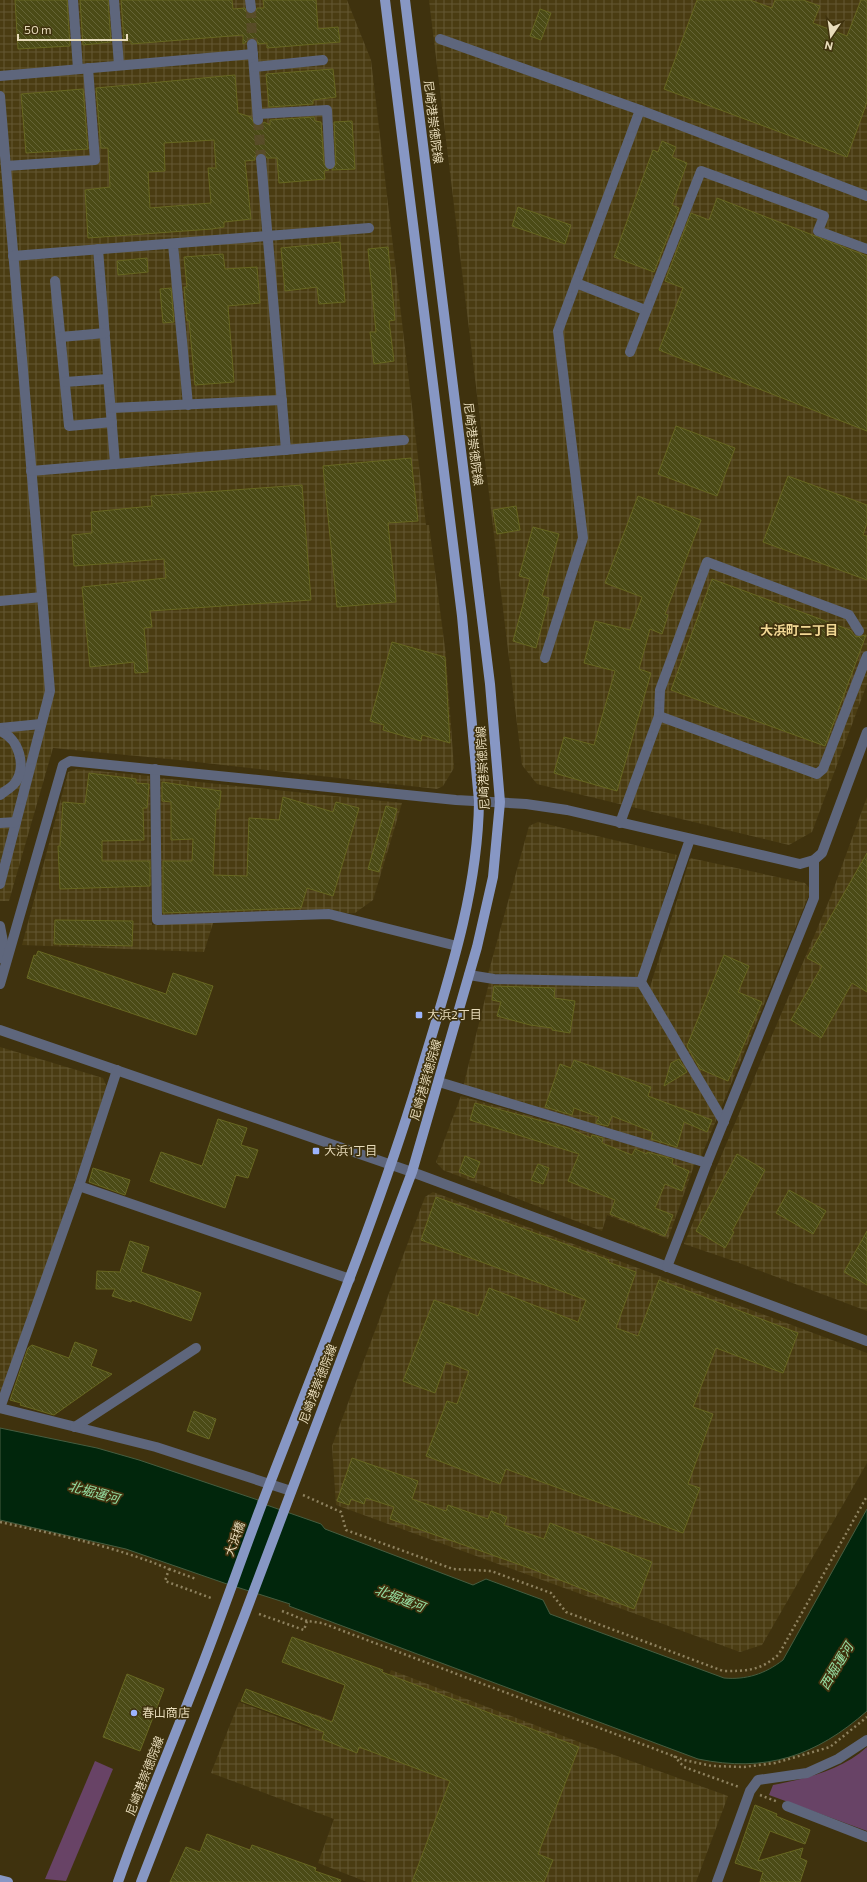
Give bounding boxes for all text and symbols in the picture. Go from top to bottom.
scale bar [18,16,127,42]
north arrow [811,16,851,56]
text: 50 m [24,22,52,36]
text: N [823,39,834,53]
street label: 尼崎港崇徳院線 [422,79,446,164]
street label: 尼崎港崇徳院線 [462,401,486,486]
district label: 大浜町二丁目 [760,622,838,638]
street label: 尼崎港崇徳院線 [473,726,491,810]
place label: 大浜2丁目 [427,1007,482,1021]
marker: 大浜2丁目 [414,1010,424,1020]
street label: 尼崎港崇徳院線 [407,1037,443,1122]
place label: 大浜1丁目 [324,1143,377,1157]
marker: 大浜1丁目 [311,1146,321,1156]
street label: 尼崎港崇徳院線 [295,1342,339,1425]
water label: 北堀運河 [67,1478,124,1507]
street label: 大浜橋 [221,1519,247,1558]
water label: 北堀運河 [373,1581,430,1616]
water label: 西堀運河 [816,1637,858,1692]
place label: 春山商店 [142,1705,190,1719]
marker: 春山商店 [129,1708,139,1718]
street label: 尼崎港崇徳院線 [122,1734,166,1817]

